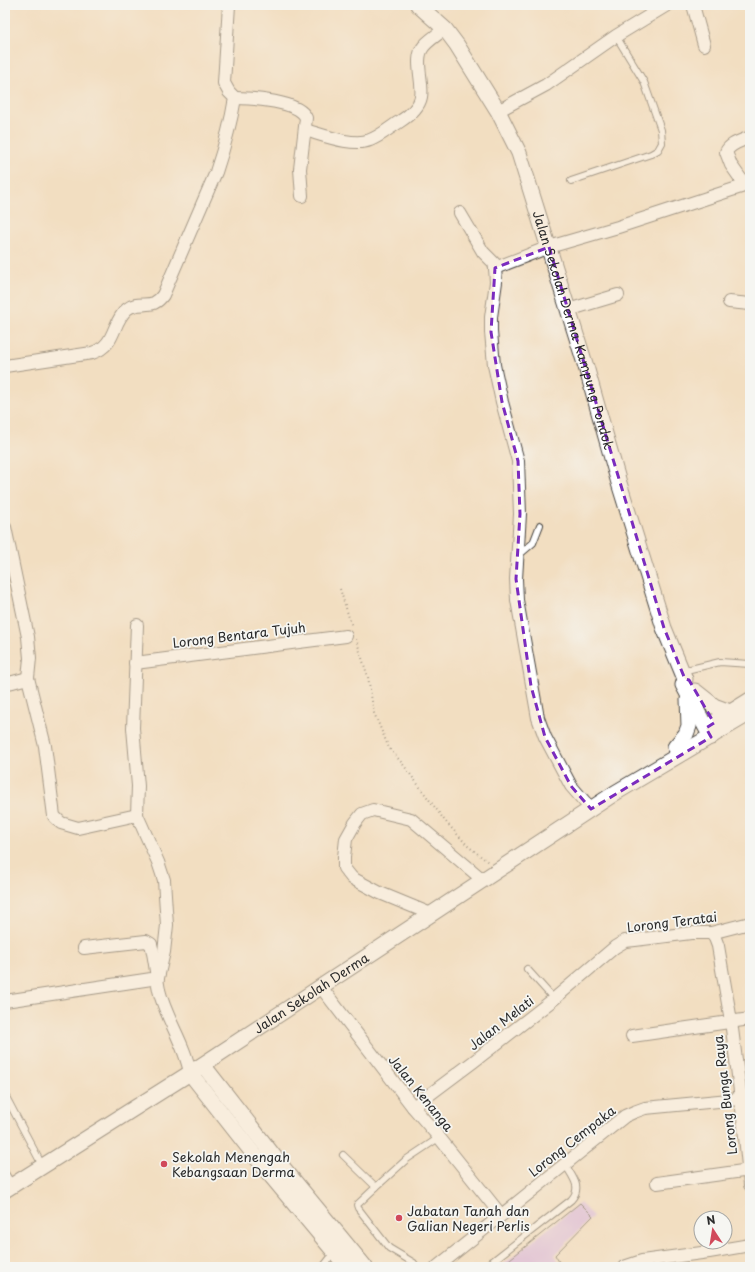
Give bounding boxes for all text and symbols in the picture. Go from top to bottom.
street label: Jalan Sekolah Derma-Kampung Pondok [529,208,619,452]
street label: Lorong Bentara Tujuh [171,617,307,652]
street label: Lorong Teratai [626,907,718,936]
street label: Jalan Sekolah Derma [249,947,373,1038]
street label: Jalan Melati [464,991,537,1054]
street label: Lorong Bunga Raya [708,1034,741,1156]
street label: Jalan Kenanga [385,1050,459,1136]
street label: Lorong Cempaka [524,1100,620,1181]
place label: Sekolah Menengah Kebangsaan Derma [172,1147,296,1181]
marker: Sekolah Menengah Kebangsaan Derma [159,1159,169,1169]
place label: Jabatan Tanah dan Galian Negeri Perlis [407,1201,530,1235]
north arrow [693,1210,733,1250]
text: N [705,1210,717,1229]
marker: Jabatan Tanah dan Galian Negeri Perlis [394,1213,404,1223]

